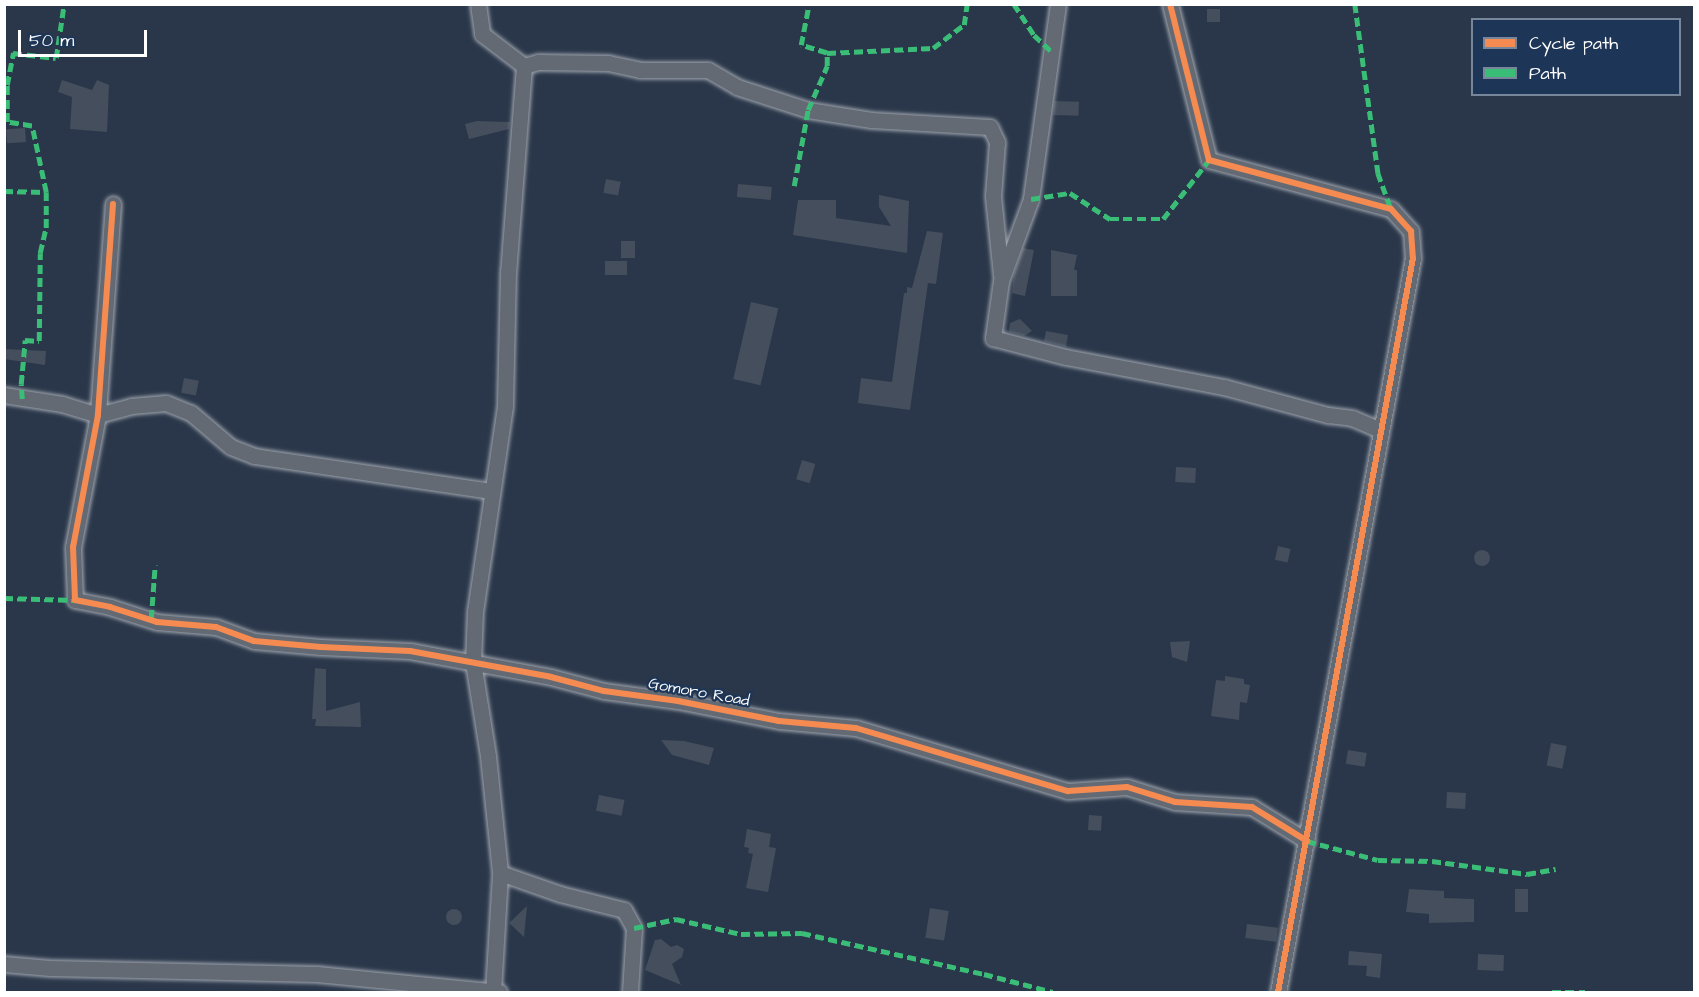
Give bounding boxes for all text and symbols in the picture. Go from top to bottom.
scale bar [21,18,150,56]
legend [1471,18,1681,96]
text: 50 m [29,28,74,53]
text: Cycle path [1529,31,1618,56]
text: Path [1529,61,1566,86]
street label: Gomoro Road [647,674,751,710]

